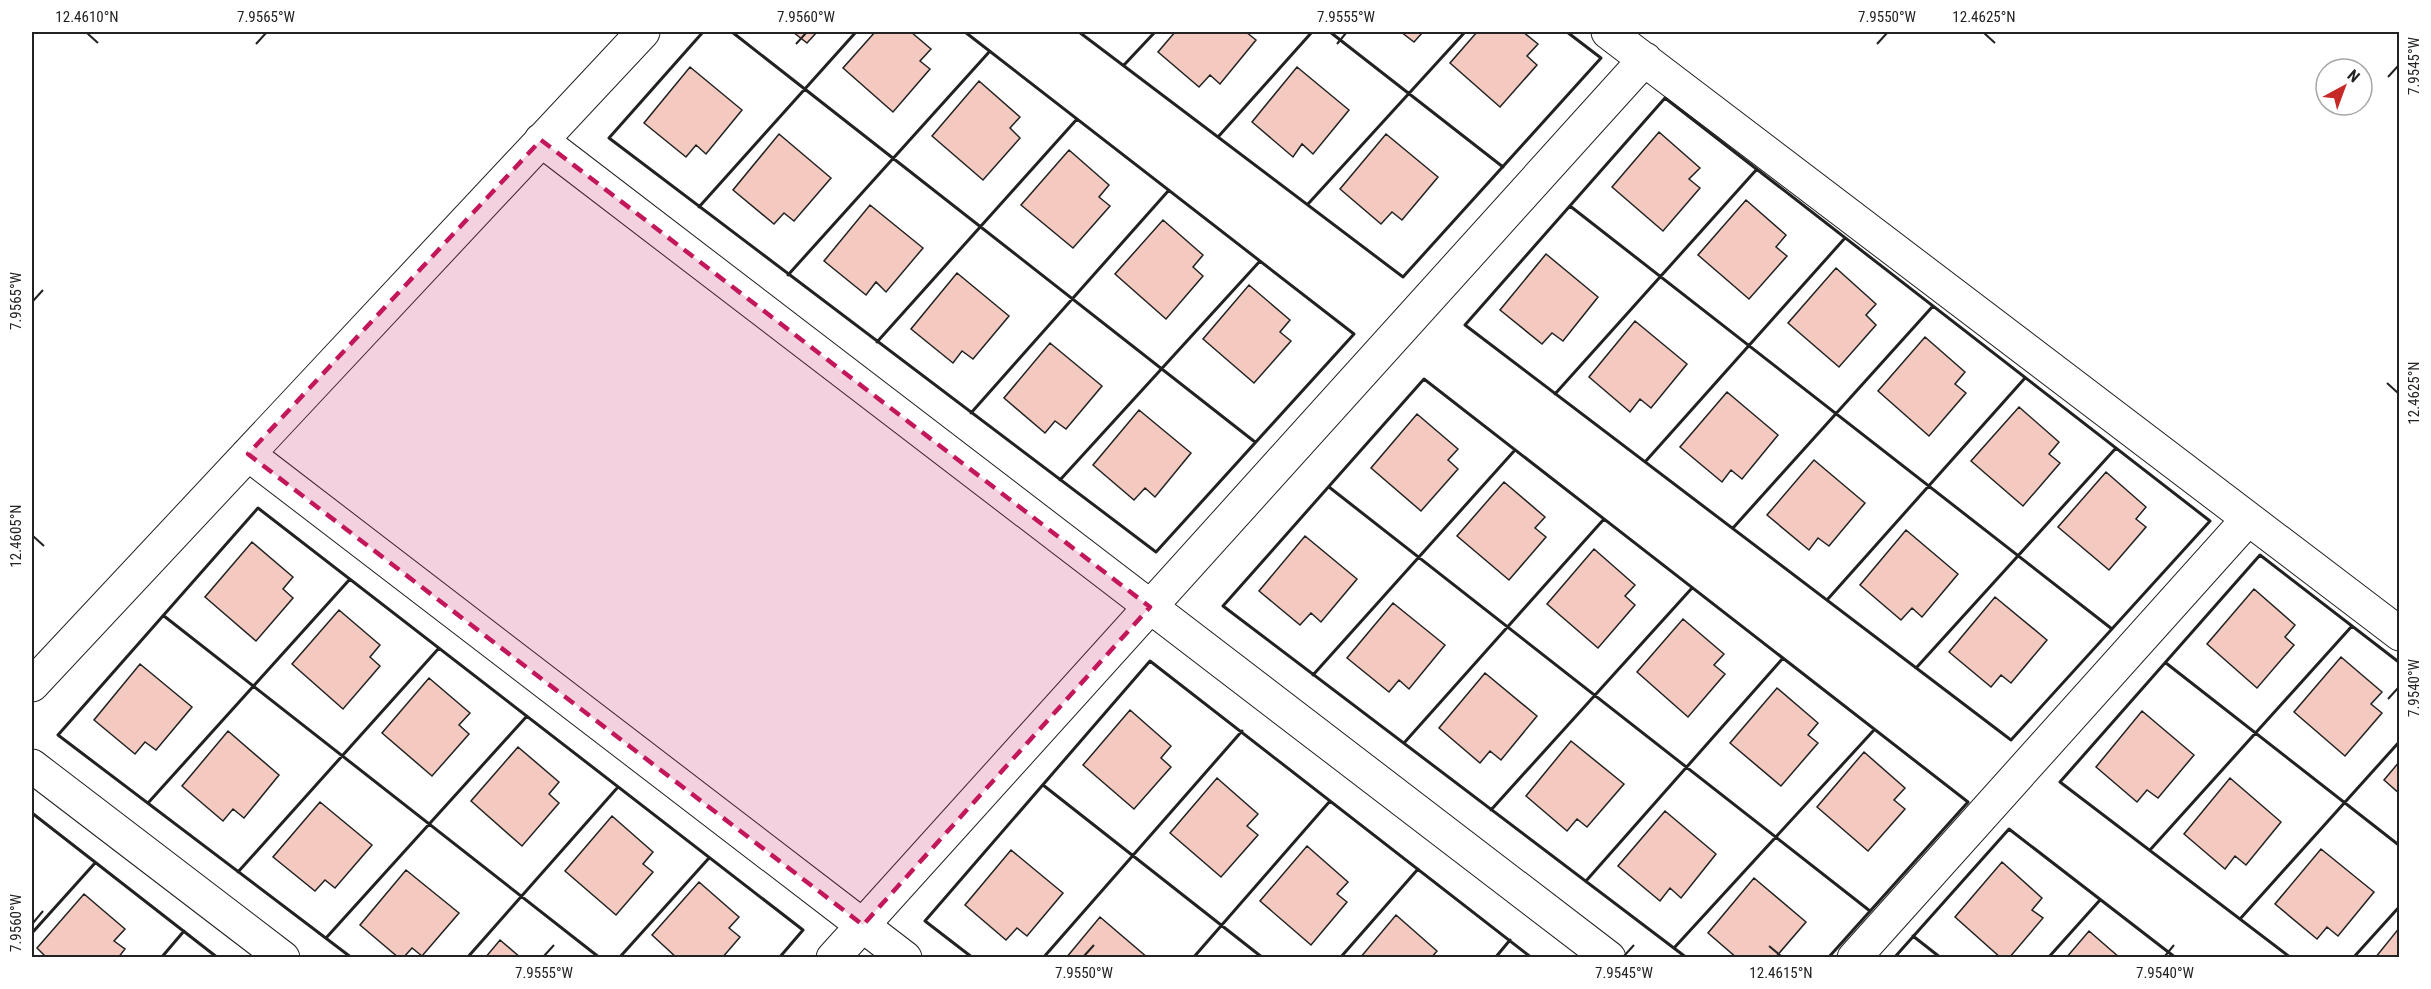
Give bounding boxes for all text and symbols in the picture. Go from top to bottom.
text: 12.4610°N [55,8,119,26]
text: 7.9565°W [237,8,296,26]
text: 7.9560°W [777,8,836,26]
text: 7.9555°W [1317,8,1376,26]
text: 7.9550°W [1858,8,1917,26]
text: 12.4625°N [1952,8,2016,26]
text: 7.9545°W [2405,36,2423,95]
north arrow [2314,57,2374,117]
text: N [2344,66,2363,86]
text: 7.9565°W [7,271,25,330]
text: 12.4625°N [2405,361,2423,425]
text: 12.4605°N [7,504,25,568]
text: 7.9540°W [2405,658,2423,717]
text: 7.9560°W [7,893,25,952]
text: 7.9555°W [515,964,574,982]
text: 7.9550°W [1055,964,1114,982]
text: 7.9545°W [1595,964,1654,982]
text: 12.4615°N [1749,964,1813,982]
text: 7.9540°W [2136,964,2195,982]

